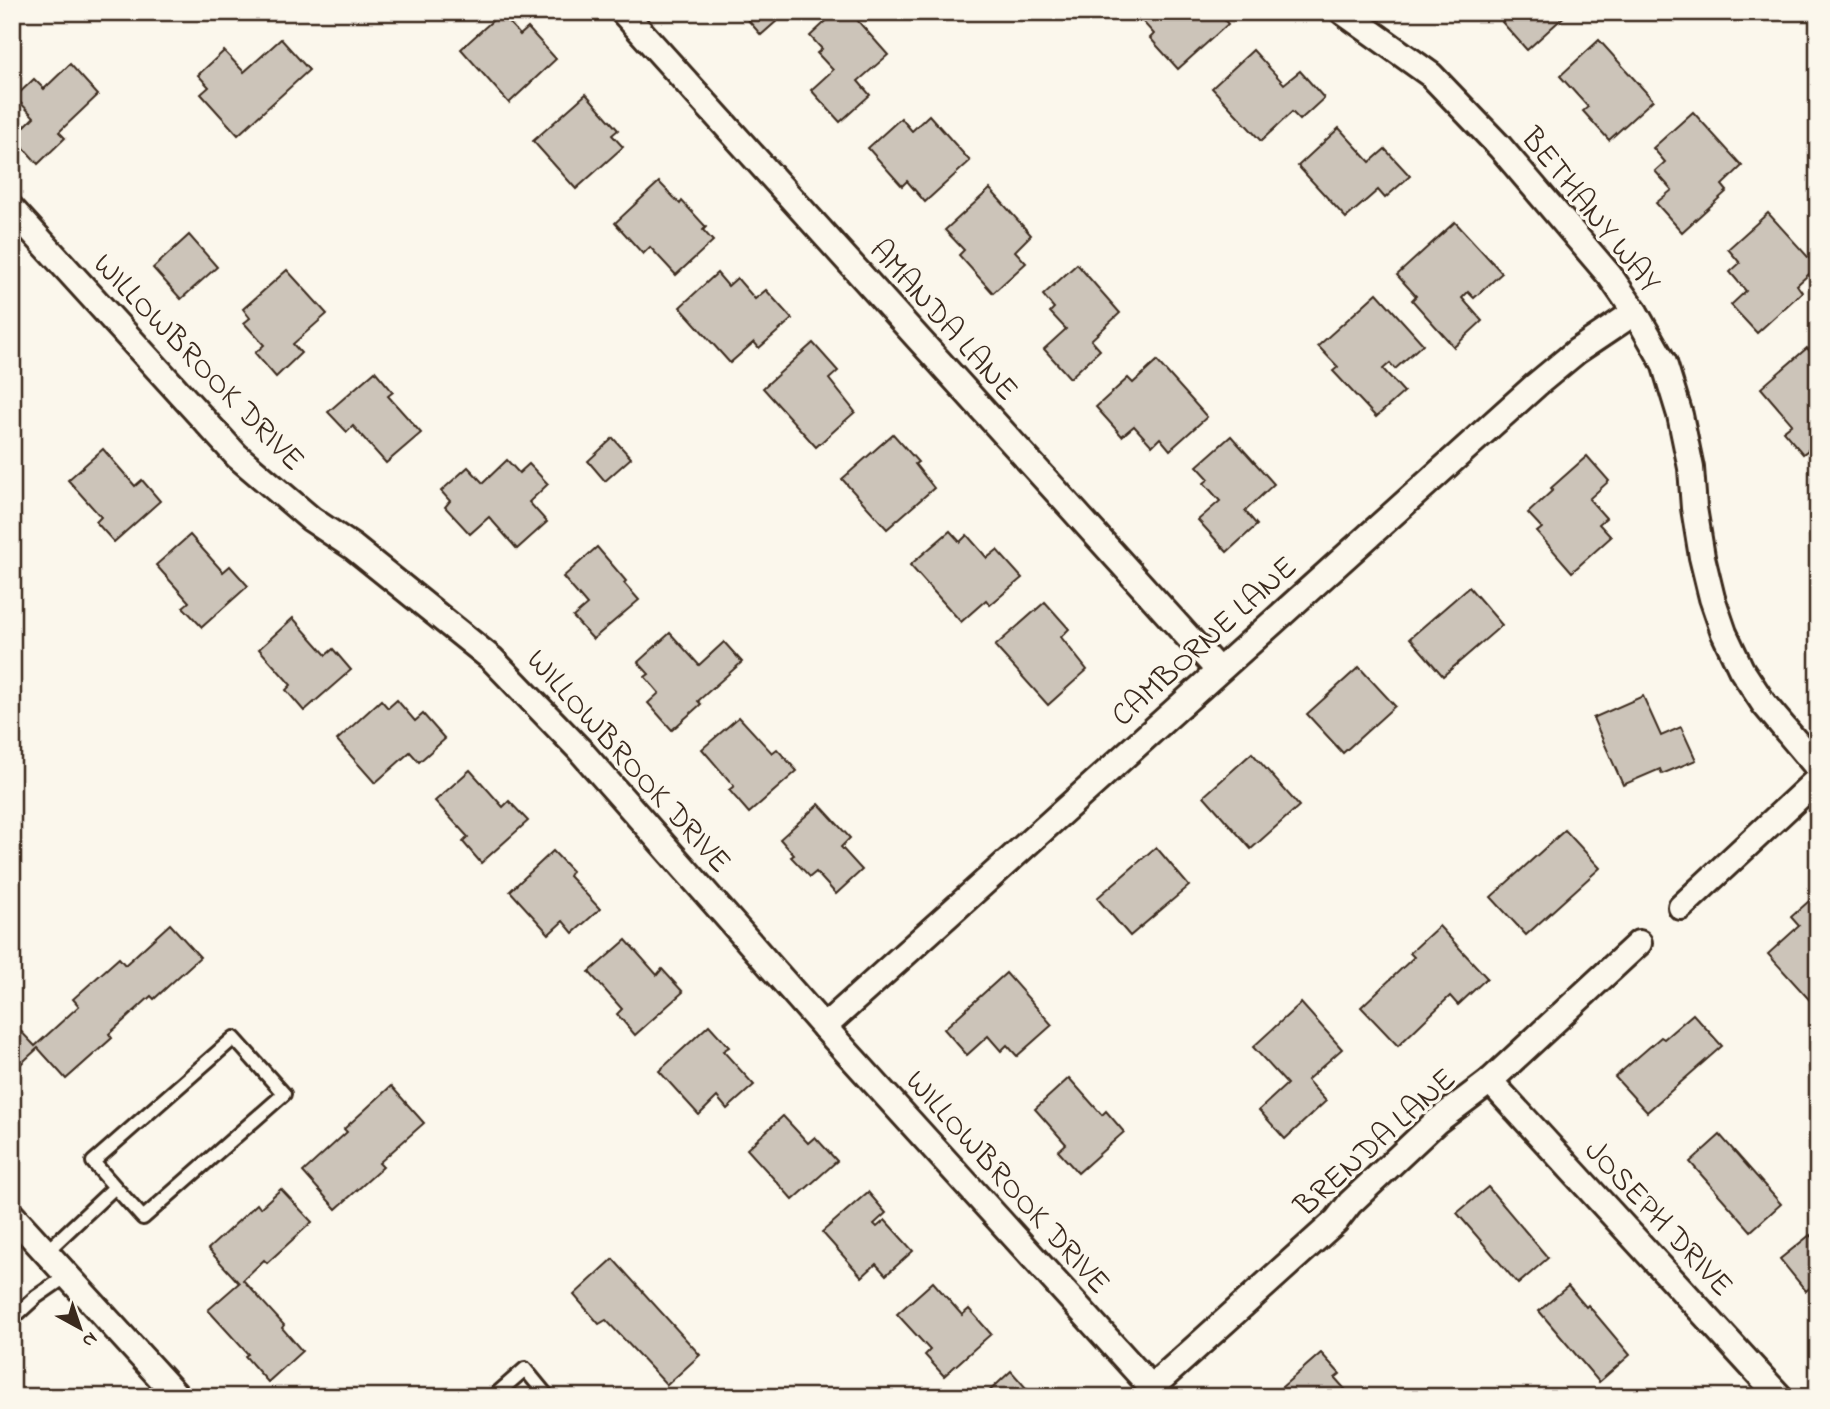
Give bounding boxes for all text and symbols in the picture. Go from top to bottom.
street label: BETHANY WAY [1507,118,1671,304]
street label: AMANDA LANE [857,230,1028,413]
street label: WILLOWBROOK DRIVE [80,243,314,483]
street label: CAMBORNE LANE [1102,546,1309,739]
street label: WILLOWBROOK DRIVE [514,640,741,885]
street label: BRENDA LANE [1284,1058,1468,1230]
street label: WILLOWBROOK DRIVE [893,1061,1120,1306]
street label: JOSEPH DRIVE [1572,1130,1743,1309]
north arrow [46,1294,116,1364]
text: N [76,1325,103,1354]

